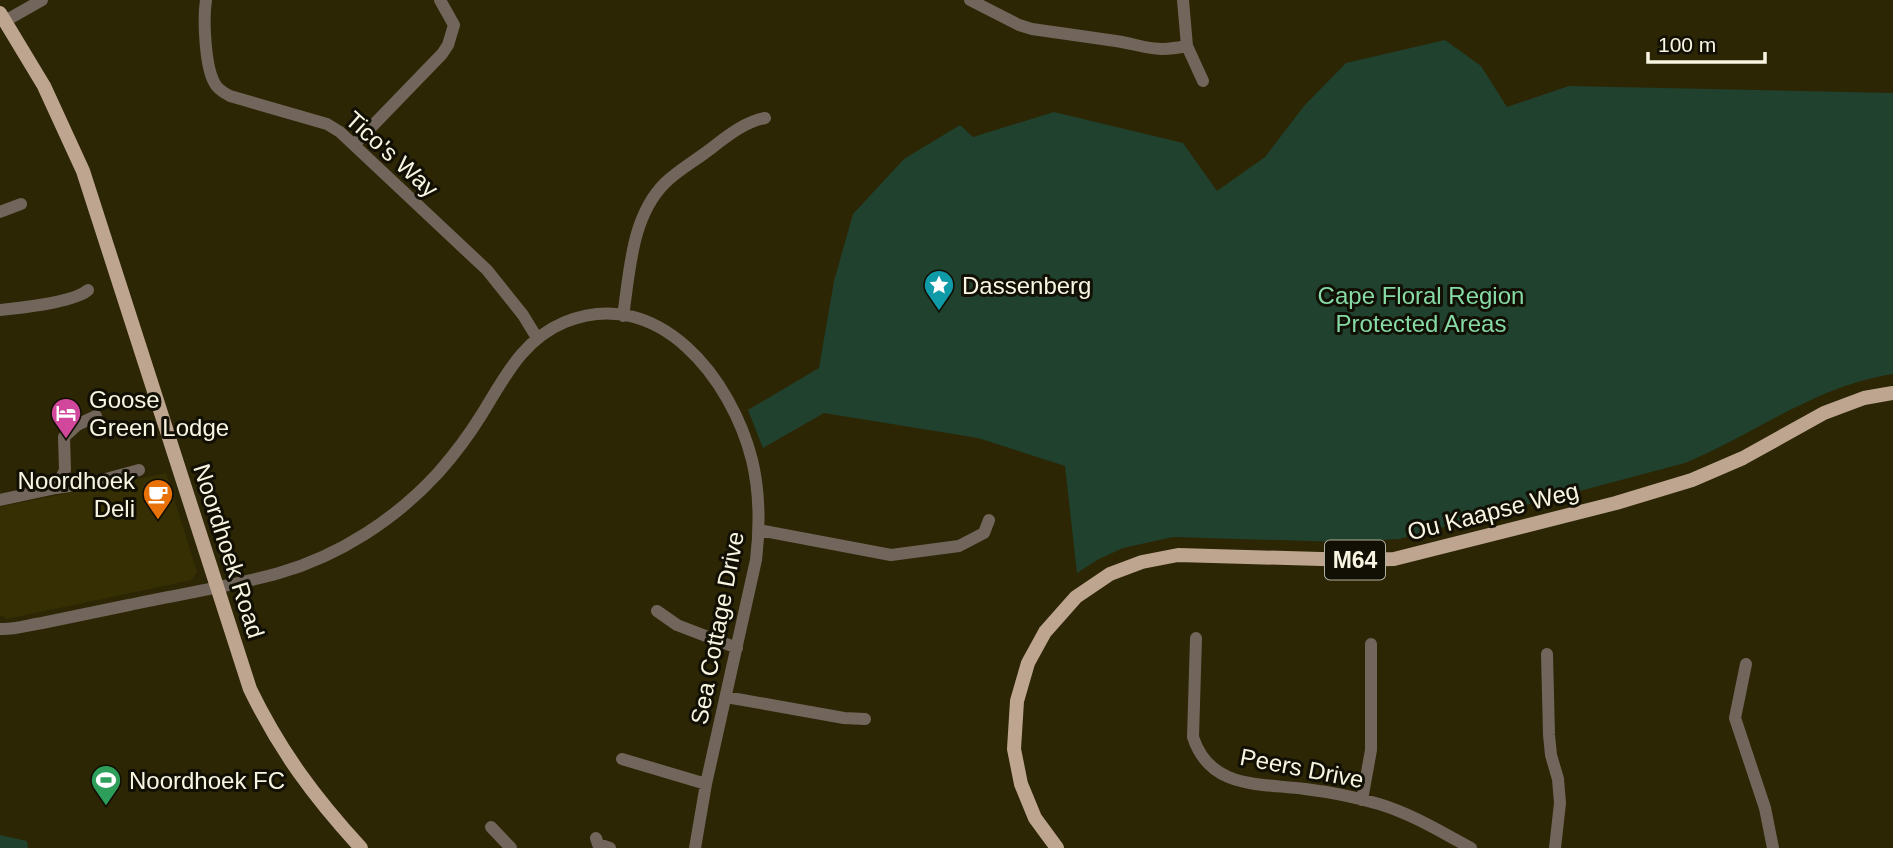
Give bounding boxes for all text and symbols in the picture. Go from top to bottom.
scale bar [1648,21,1765,65]
text: 100 m [1658,33,1716,56]
street label: Tico's Way [340,106,444,202]
place icon: Dassenberg [922,268,956,312]
place label: Dassenberg [962,272,1091,299]
park label: Cape Floral Region Protected Areas [1318,282,1524,337]
place label: Goose Green Lodge [89,386,229,441]
hotel icon: Goose Green Lodge [49,396,83,440]
street label: Noordhoek Road [188,461,270,641]
place label: Noordhoek Deli [18,467,136,522]
cafe icon: Noordhoek Deli [141,477,175,521]
street label: Ou Kaapse Weg [1405,477,1581,545]
street label: Sea Cottage Drive [685,529,749,727]
road number: M64 [1325,540,1385,580]
street label: Peers Drive [1238,743,1366,793]
sports icon: Noordhoek FC [89,763,123,807]
place label: Noordhoek FC [129,767,285,794]

